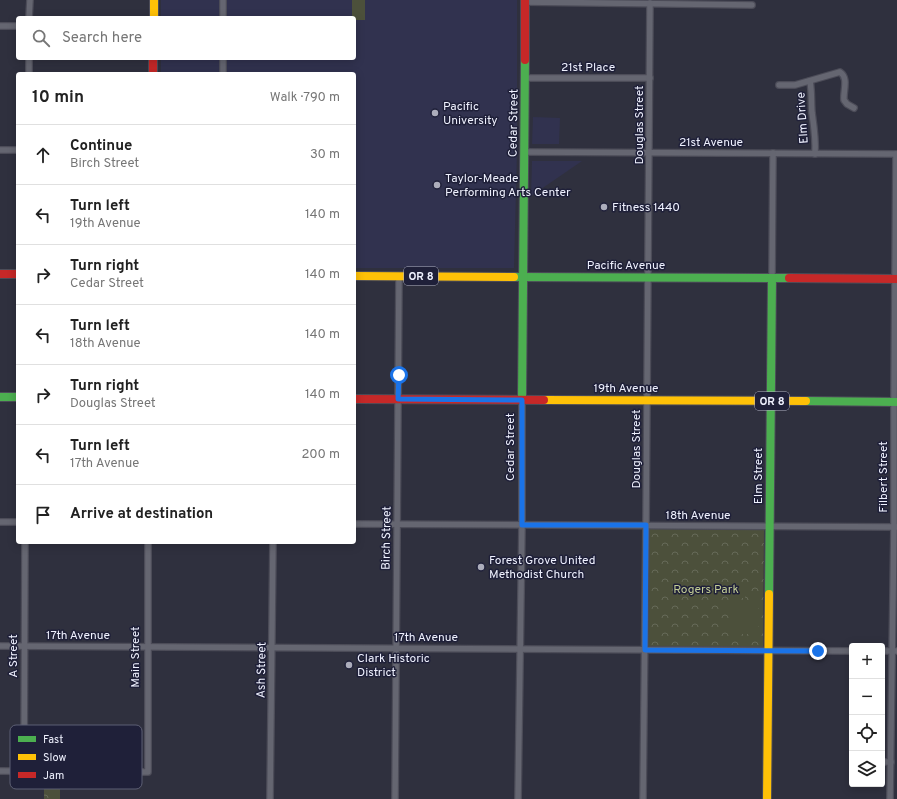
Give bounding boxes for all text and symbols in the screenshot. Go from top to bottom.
search box [16,16,356,60]
icon: search [30,27,52,49]
text: Search here [62,29,142,48]
street label: 21st Place [561,60,615,76]
street label: Douglas Street [632,85,648,165]
text: 10 min [32,87,84,109]
street label: Cedar Street [505,89,523,157]
text: Walk · 790 m [270,90,340,106]
street label: Elm Drive [793,92,813,144]
place label: Pacific University [443,99,498,129]
marker: Pacific University [430,108,440,118]
street label: 21st Avenue [679,135,743,151]
text: Continue [70,137,132,156]
icon: ahead [32,144,54,166]
text: 30 m [310,147,340,163]
text: Birch Street [70,156,139,172]
place label: Taylor-Meade Performing Arts Center [445,171,571,201]
marker: Taylor-Meade Performing Arts Center [432,180,442,190]
text: Turn left [70,197,130,216]
place label: Fitness 1440 [612,200,680,216]
marker: Fitness 1440 [599,202,609,212]
icon: left [32,204,54,226]
text: 140 m [305,207,340,223]
text: 19th Avenue [70,216,141,232]
text: Turn right [70,257,139,276]
street label: Pacific Avenue [587,258,665,274]
icon: right [32,264,54,286]
text: 140 m [305,267,340,283]
road number: OR 8 [404,267,438,285]
text: Cedar Street [70,276,144,292]
text: Turn left [70,317,130,336]
icon: left [32,324,54,346]
text: 140 m [305,327,340,343]
text: 18th Avenue [70,336,141,352]
route start [390,366,408,384]
text: Turn right [70,377,139,396]
street label: 19th Avenue [593,381,659,397]
icon: right [32,384,54,406]
text: 140 m [305,387,340,403]
road number: OR 8 [755,392,789,410]
text: Douglas Street [70,396,156,412]
street label: Douglas Street [629,409,645,489]
street label: Cedar Street [503,413,519,481]
text: Turn left [70,437,130,456]
street label: Filbert Street [876,441,892,513]
icon: left [32,444,54,466]
text: 200 m [301,447,340,463]
street label: Elm Street [751,448,767,504]
text: 17th Avenue [70,456,139,472]
icon: arrive [32,504,54,526]
text: Arrive at destination [70,505,213,524]
street label: Birch Street [378,506,396,570]
street label: 18th Avenue [665,508,731,524]
place label: Forest Grove United Methodist Church [489,553,596,583]
marker: Forest Grove United Methodist Church [476,562,486,572]
park label: Rogers Park [673,582,739,598]
street label: Main Street [128,626,144,688]
street label: 17th Avenue [46,628,110,644]
street label: 17th Avenue [394,630,458,646]
street label: A Street [6,634,22,678]
street label: Ash Street [254,642,270,698]
route end [809,642,827,660]
map controls [849,643,885,787]
button: + [849,643,885,679]
place label: Clark Historic District [357,651,430,681]
marker: Clark Historic District [344,660,354,670]
button: − [849,679,885,715]
button: locate [849,715,885,751]
legend [10,725,142,789]
text: Fast [43,733,63,747]
text: Slow [43,751,66,765]
button: layers [849,751,885,787]
text: Jam [43,769,64,783]

